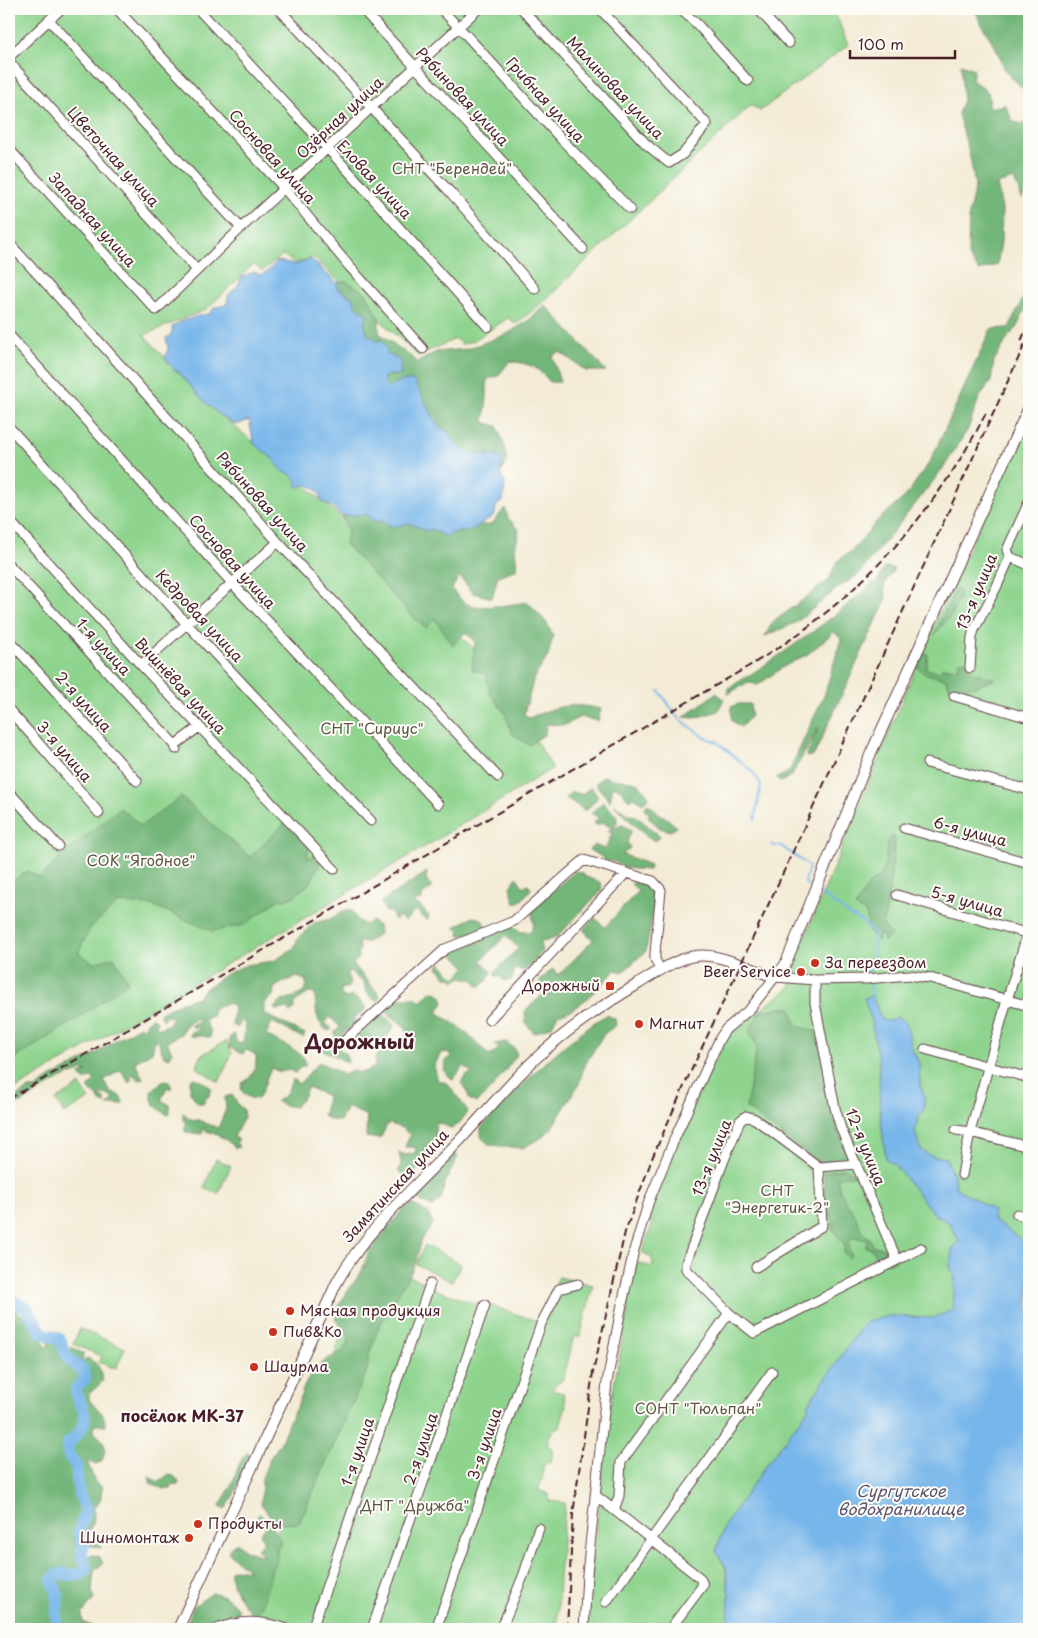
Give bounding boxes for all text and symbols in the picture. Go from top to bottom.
scale bar [850,28,956,60]
street label: Малиновая улица [562,30,670,144]
text: 100 m [858,32,904,55]
street label: Рябиновая улица [411,41,516,151]
street label: Грибная улица [501,51,591,147]
street label: Озёрная улица [290,70,388,164]
street label: Цветочная улица [63,101,166,212]
street label: Сосновая улица [224,104,322,209]
street label: Еловая улица [332,134,418,224]
park label: СНТ "Берендей" [392,156,512,179]
street label: Западная улица [44,166,142,272]
street label: Рябиновая улица [212,446,315,557]
street label: Сосновая улица [184,509,282,614]
street label: 13-я улица [949,549,1002,633]
street label: Кедровая улица [151,563,250,667]
street label: 1-я улица [71,612,137,680]
street label: Вишнёвая улица [130,631,232,739]
street label: 2-я улица [50,665,118,737]
street label: 3-я улица [32,715,99,787]
park label: СНТ "Сириус" [320,716,424,739]
street label: 6-я улица [931,810,1010,852]
park label: СОК "Ягодное" [86,848,196,871]
street label: 5-я улица [928,879,1007,922]
place label: За переездом [824,950,927,973]
marker: За переездом [809,957,821,969]
place label: Beer Service [703,959,791,982]
marker: Beer Service [795,966,807,978]
place label: Дорожный [521,973,600,996]
marker: Дорожный [604,980,616,992]
place label: Магнит [649,1011,704,1034]
marker: Магнит [633,1018,645,1030]
district label: Дорожный [304,1026,415,1056]
street label: 12-я улица [840,1104,893,1189]
street label: 13-я улица [685,1115,737,1199]
street label: Замятинская улица [336,1123,454,1247]
park label: СHТ "Энергетик-2" [725,1178,829,1218]
place label: Мясная продукция [300,1298,441,1321]
marker: Мясная продукция [284,1305,296,1317]
place label: Пив&Ко [283,1319,342,1342]
marker: Пив&Ко [267,1326,279,1338]
place label: Шаурма [264,1354,329,1377]
marker: Шаурма [248,1361,260,1373]
park label: СОНТ "Тюльпан" [635,1396,761,1419]
district label: посёлок МК-37 [120,1403,244,1427]
street label: 3-я улица [461,1404,507,1483]
street label: 2-я улица [396,1409,443,1488]
street label: 1-я улица [334,1413,379,1489]
water label: Сургутское водохранилище [838,1478,965,1520]
park label: ДНТ "Дружба" [359,1493,470,1516]
place label: Продукты [208,1511,282,1534]
marker: Продукты [192,1518,204,1530]
place label: Шиномонтаж [80,1525,179,1548]
marker: Шиномонтаж [183,1532,195,1544]

